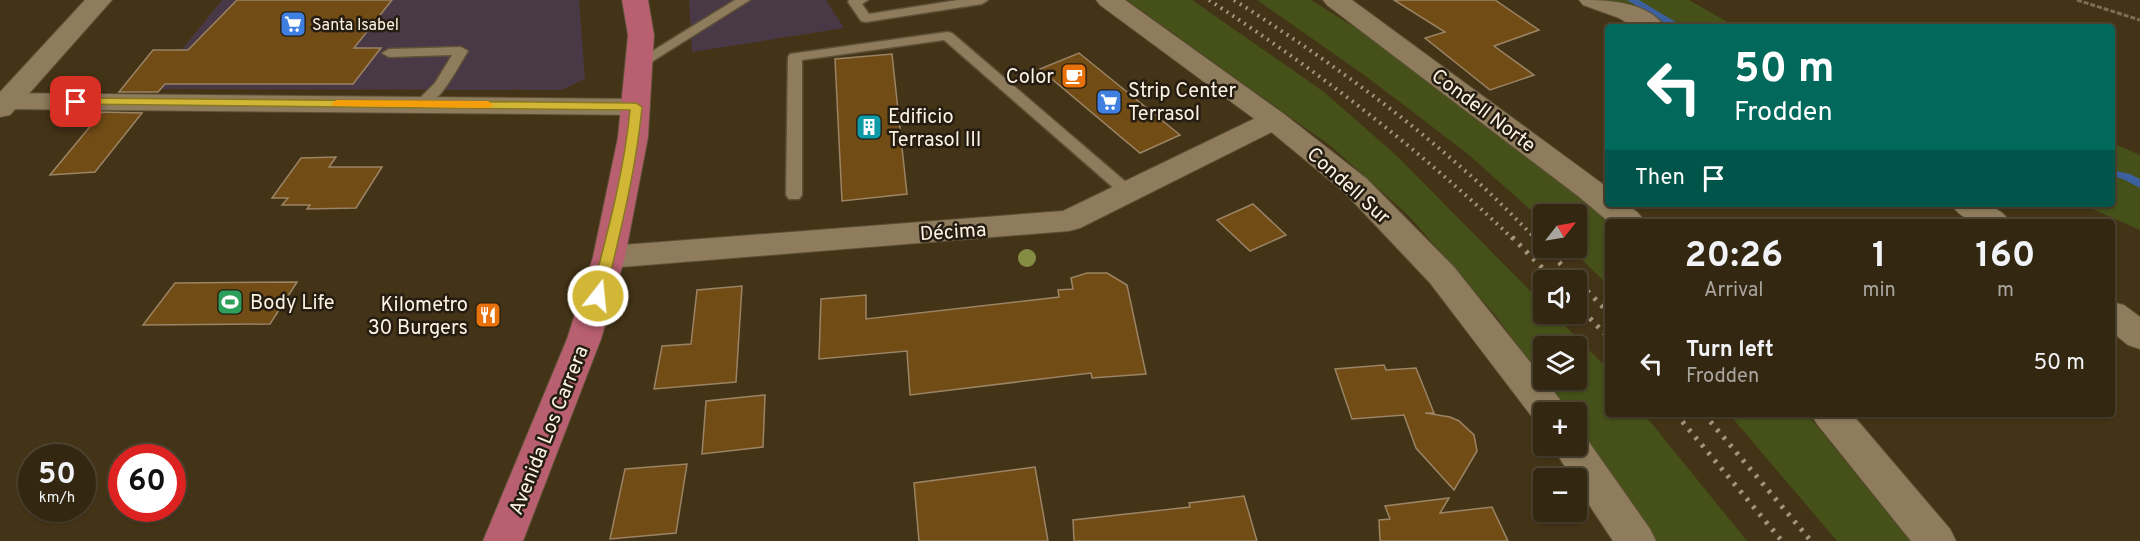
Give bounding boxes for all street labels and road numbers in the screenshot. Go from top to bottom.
street label: Condell Norte [1425,64,1540,159]
street label: Condell Sur [1300,142,1395,231]
street label: Décima [919,218,987,248]
street label: Avenida Los Carrera [504,342,596,519]

